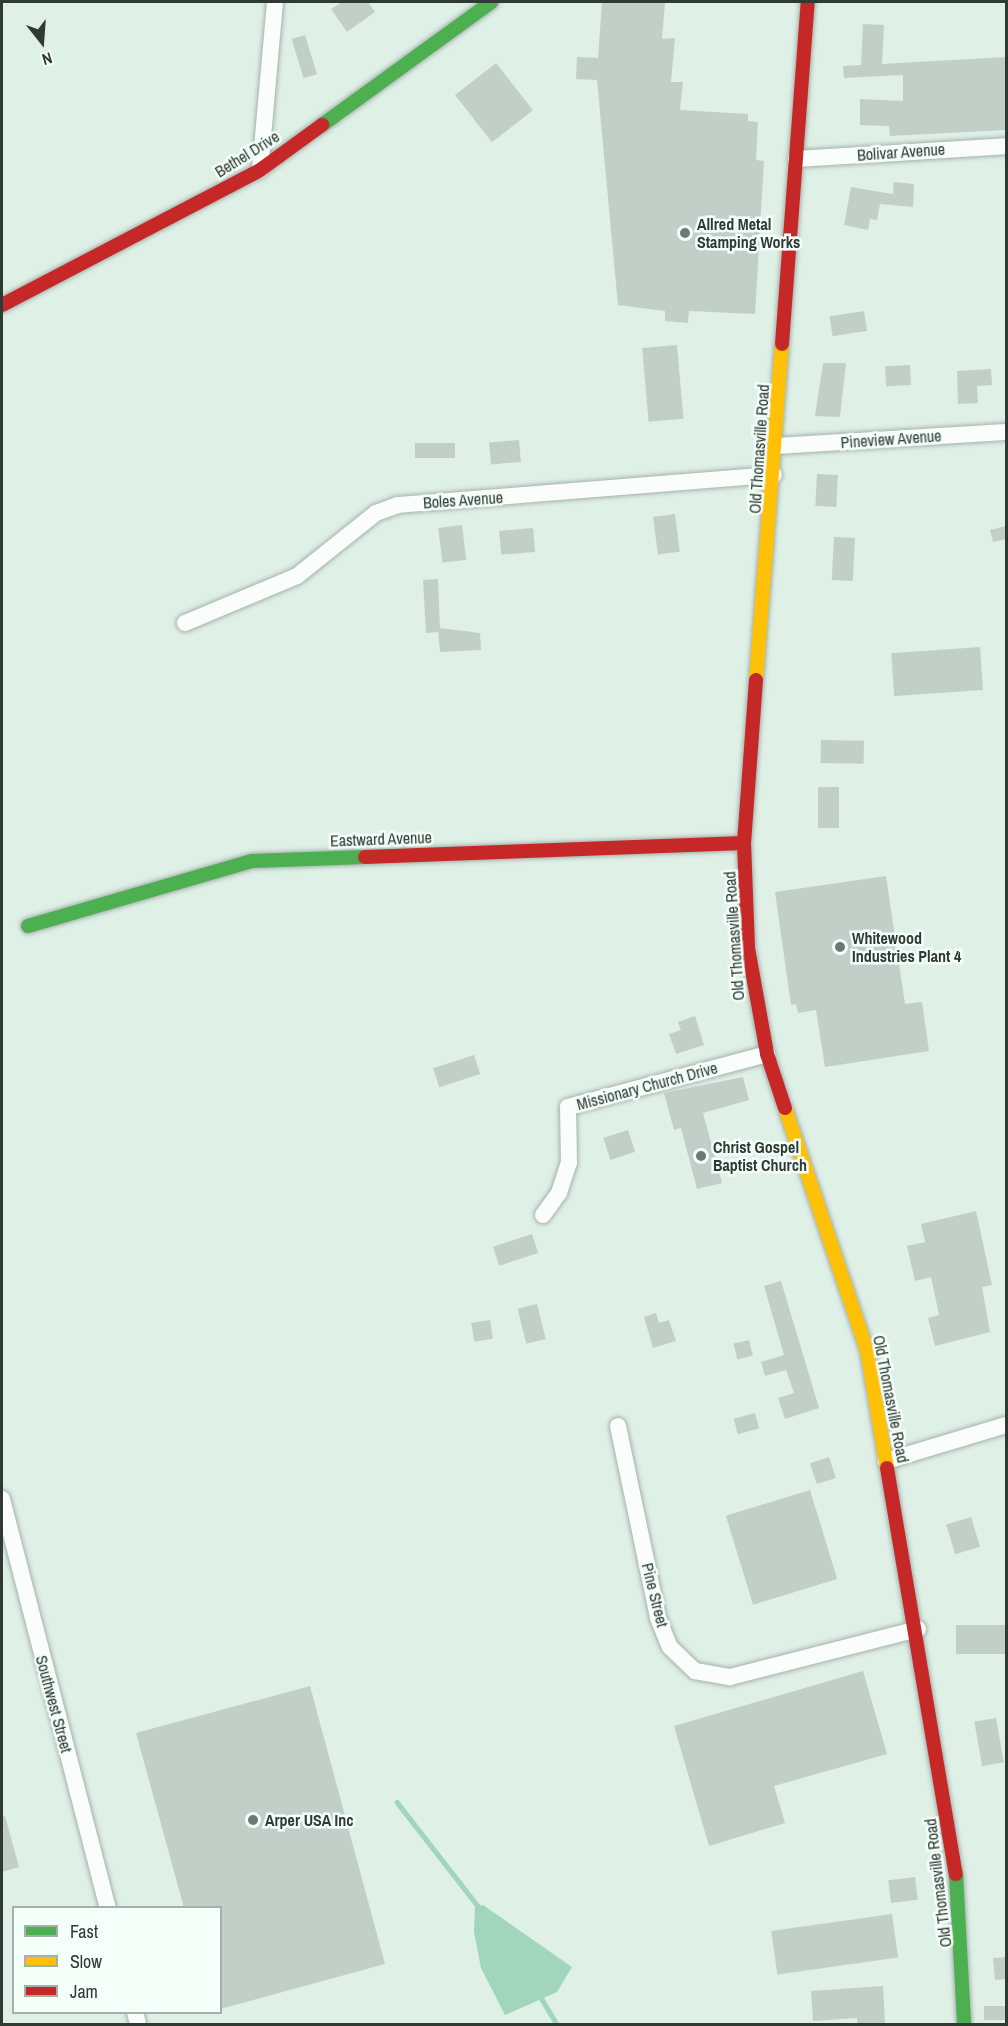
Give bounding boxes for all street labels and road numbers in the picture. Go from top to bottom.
street label: Bethel Drive [211,127,283,181]
street label: Bolivar Avenue [856,139,946,165]
street label: Old Thomasville Road [745,384,773,514]
street label: Pineview Avenue [840,426,942,452]
street label: Boles Avenue [422,488,504,512]
street label: Eastward Avenue [329,828,433,850]
street label: Old Thomasville Road [720,871,748,1001]
street label: Missionary Church Drive [574,1058,720,1114]
street label: Old Thomasville Road [869,1333,913,1465]
street label: Pine Street [638,1561,672,1629]
street label: Southwest Street [32,1653,76,1755]
street label: Old Thomasville Road [921,1817,955,1949]

